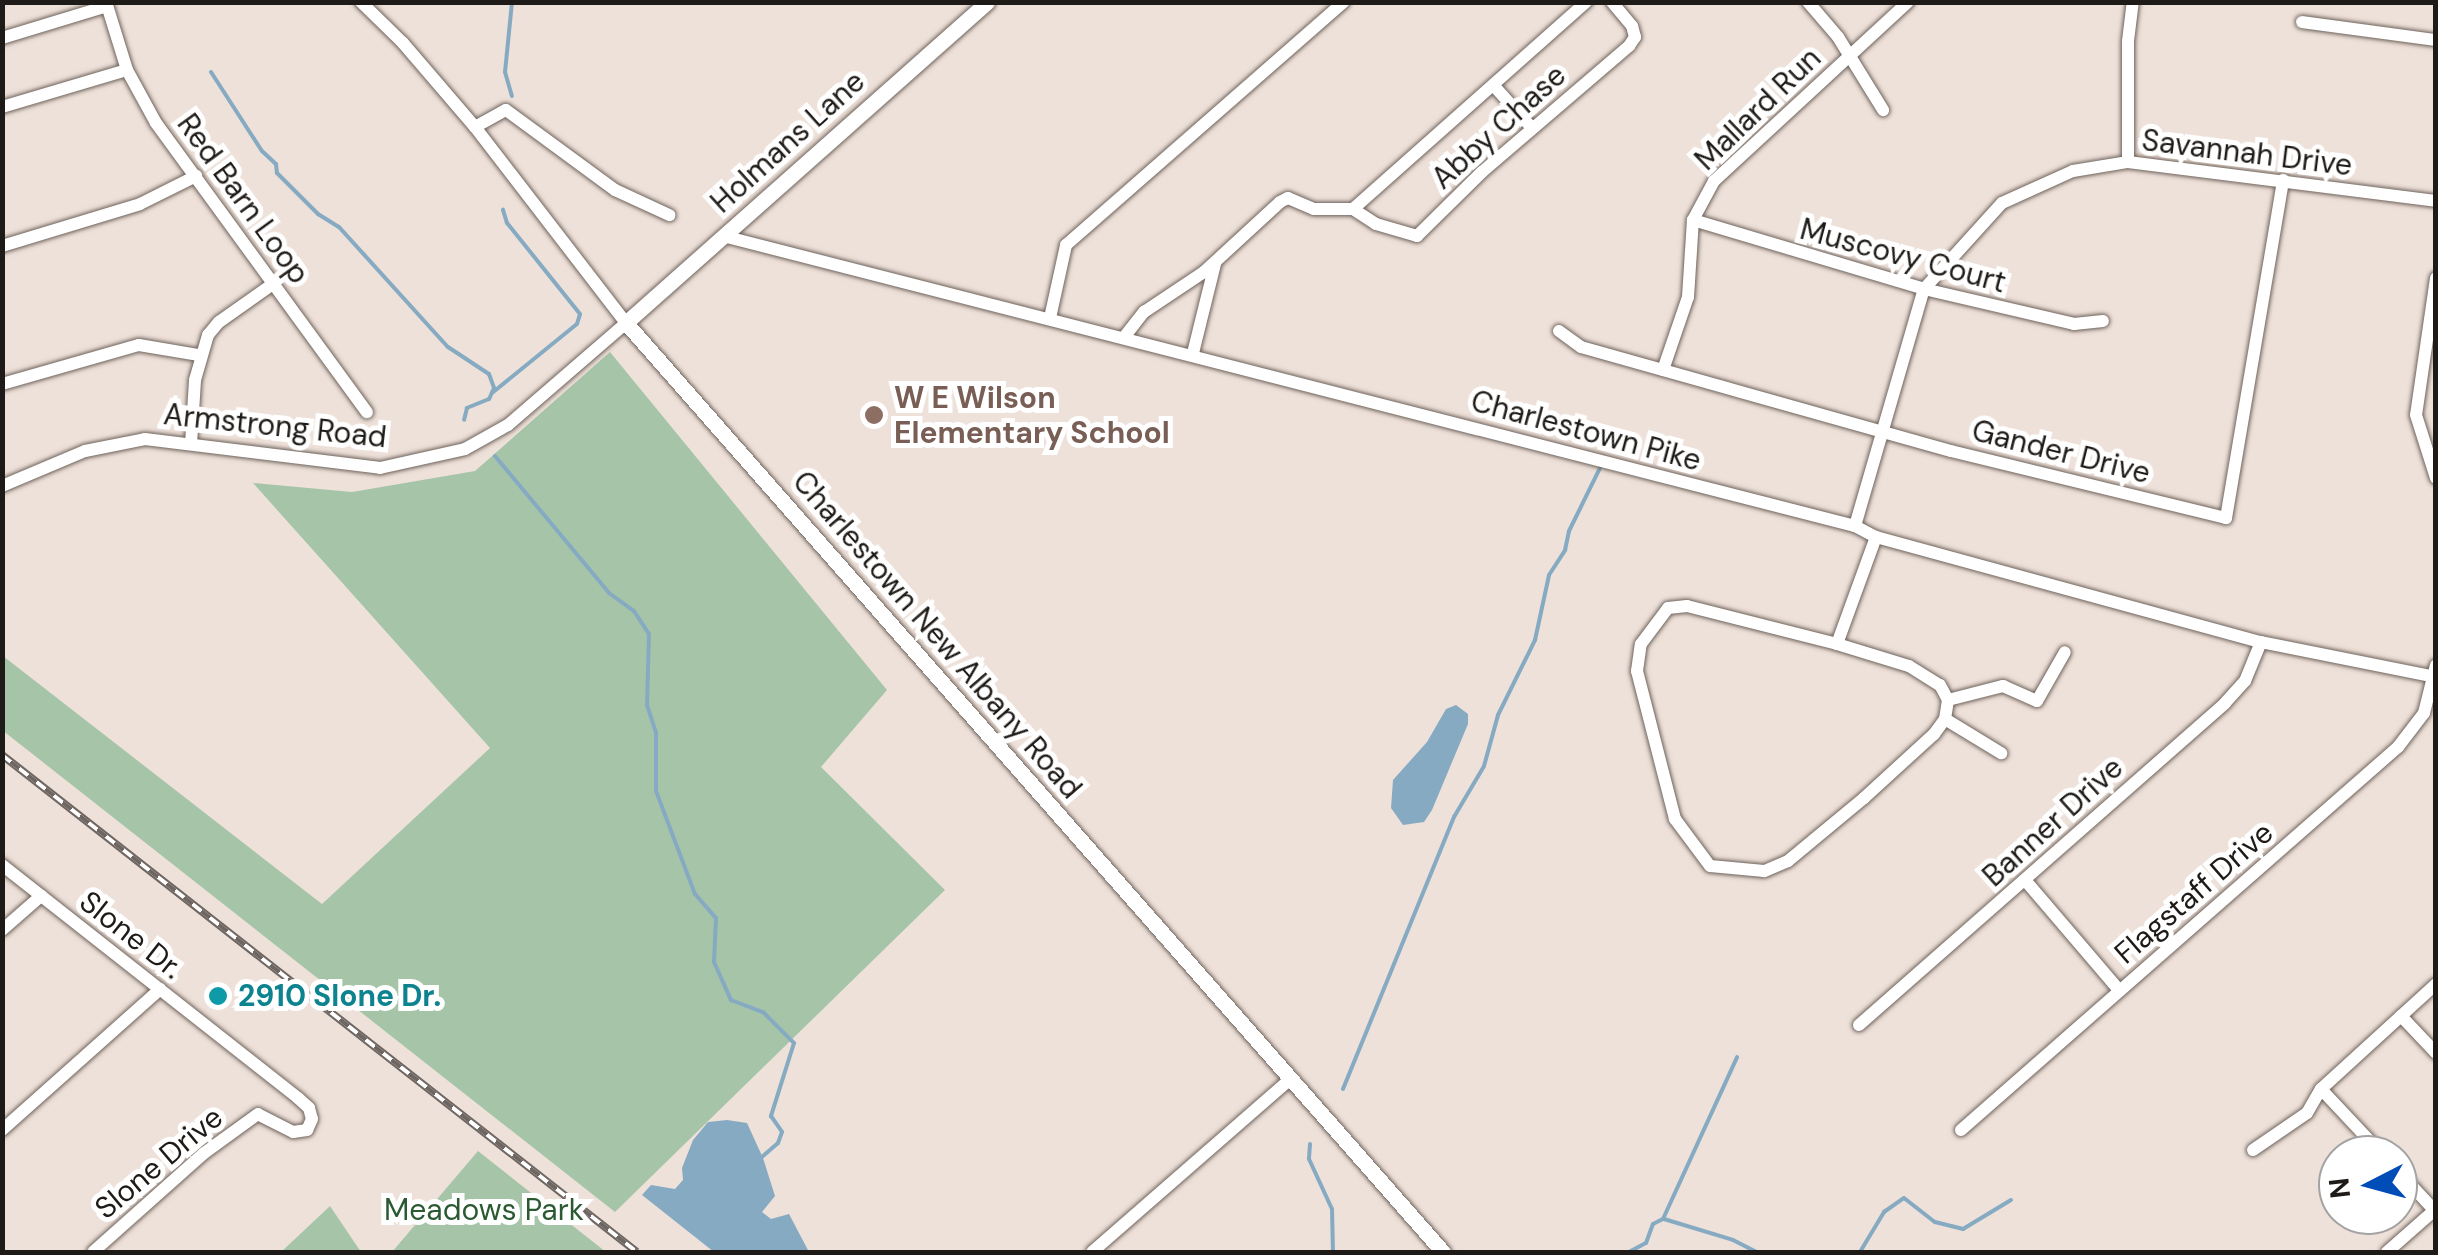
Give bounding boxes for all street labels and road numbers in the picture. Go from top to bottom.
street label: Mallard Run [1688,40,1828,178]
street label: Abby Chase [1424,57,1574,197]
street label: Holmans Lane [704,64,872,220]
street label: Red Barn Loop [169,107,317,291]
street label: Savannah Drive [2140,122,2354,184]
street label: Muscovy Court [1796,211,2010,301]
street label: Charlestown Pike [1467,383,1705,479]
street label: Armstrong Road [162,396,388,456]
street label: Gander Drive [1968,412,2154,492]
street label: Charlestown New Albany Road [785,464,1089,806]
street label: Banner Drive [1976,750,2130,894]
street label: Flagstaff Drive [2108,815,2280,971]
street label: Slone Dr. [72,884,190,986]
street label: Slone Drive [88,1099,230,1227]

